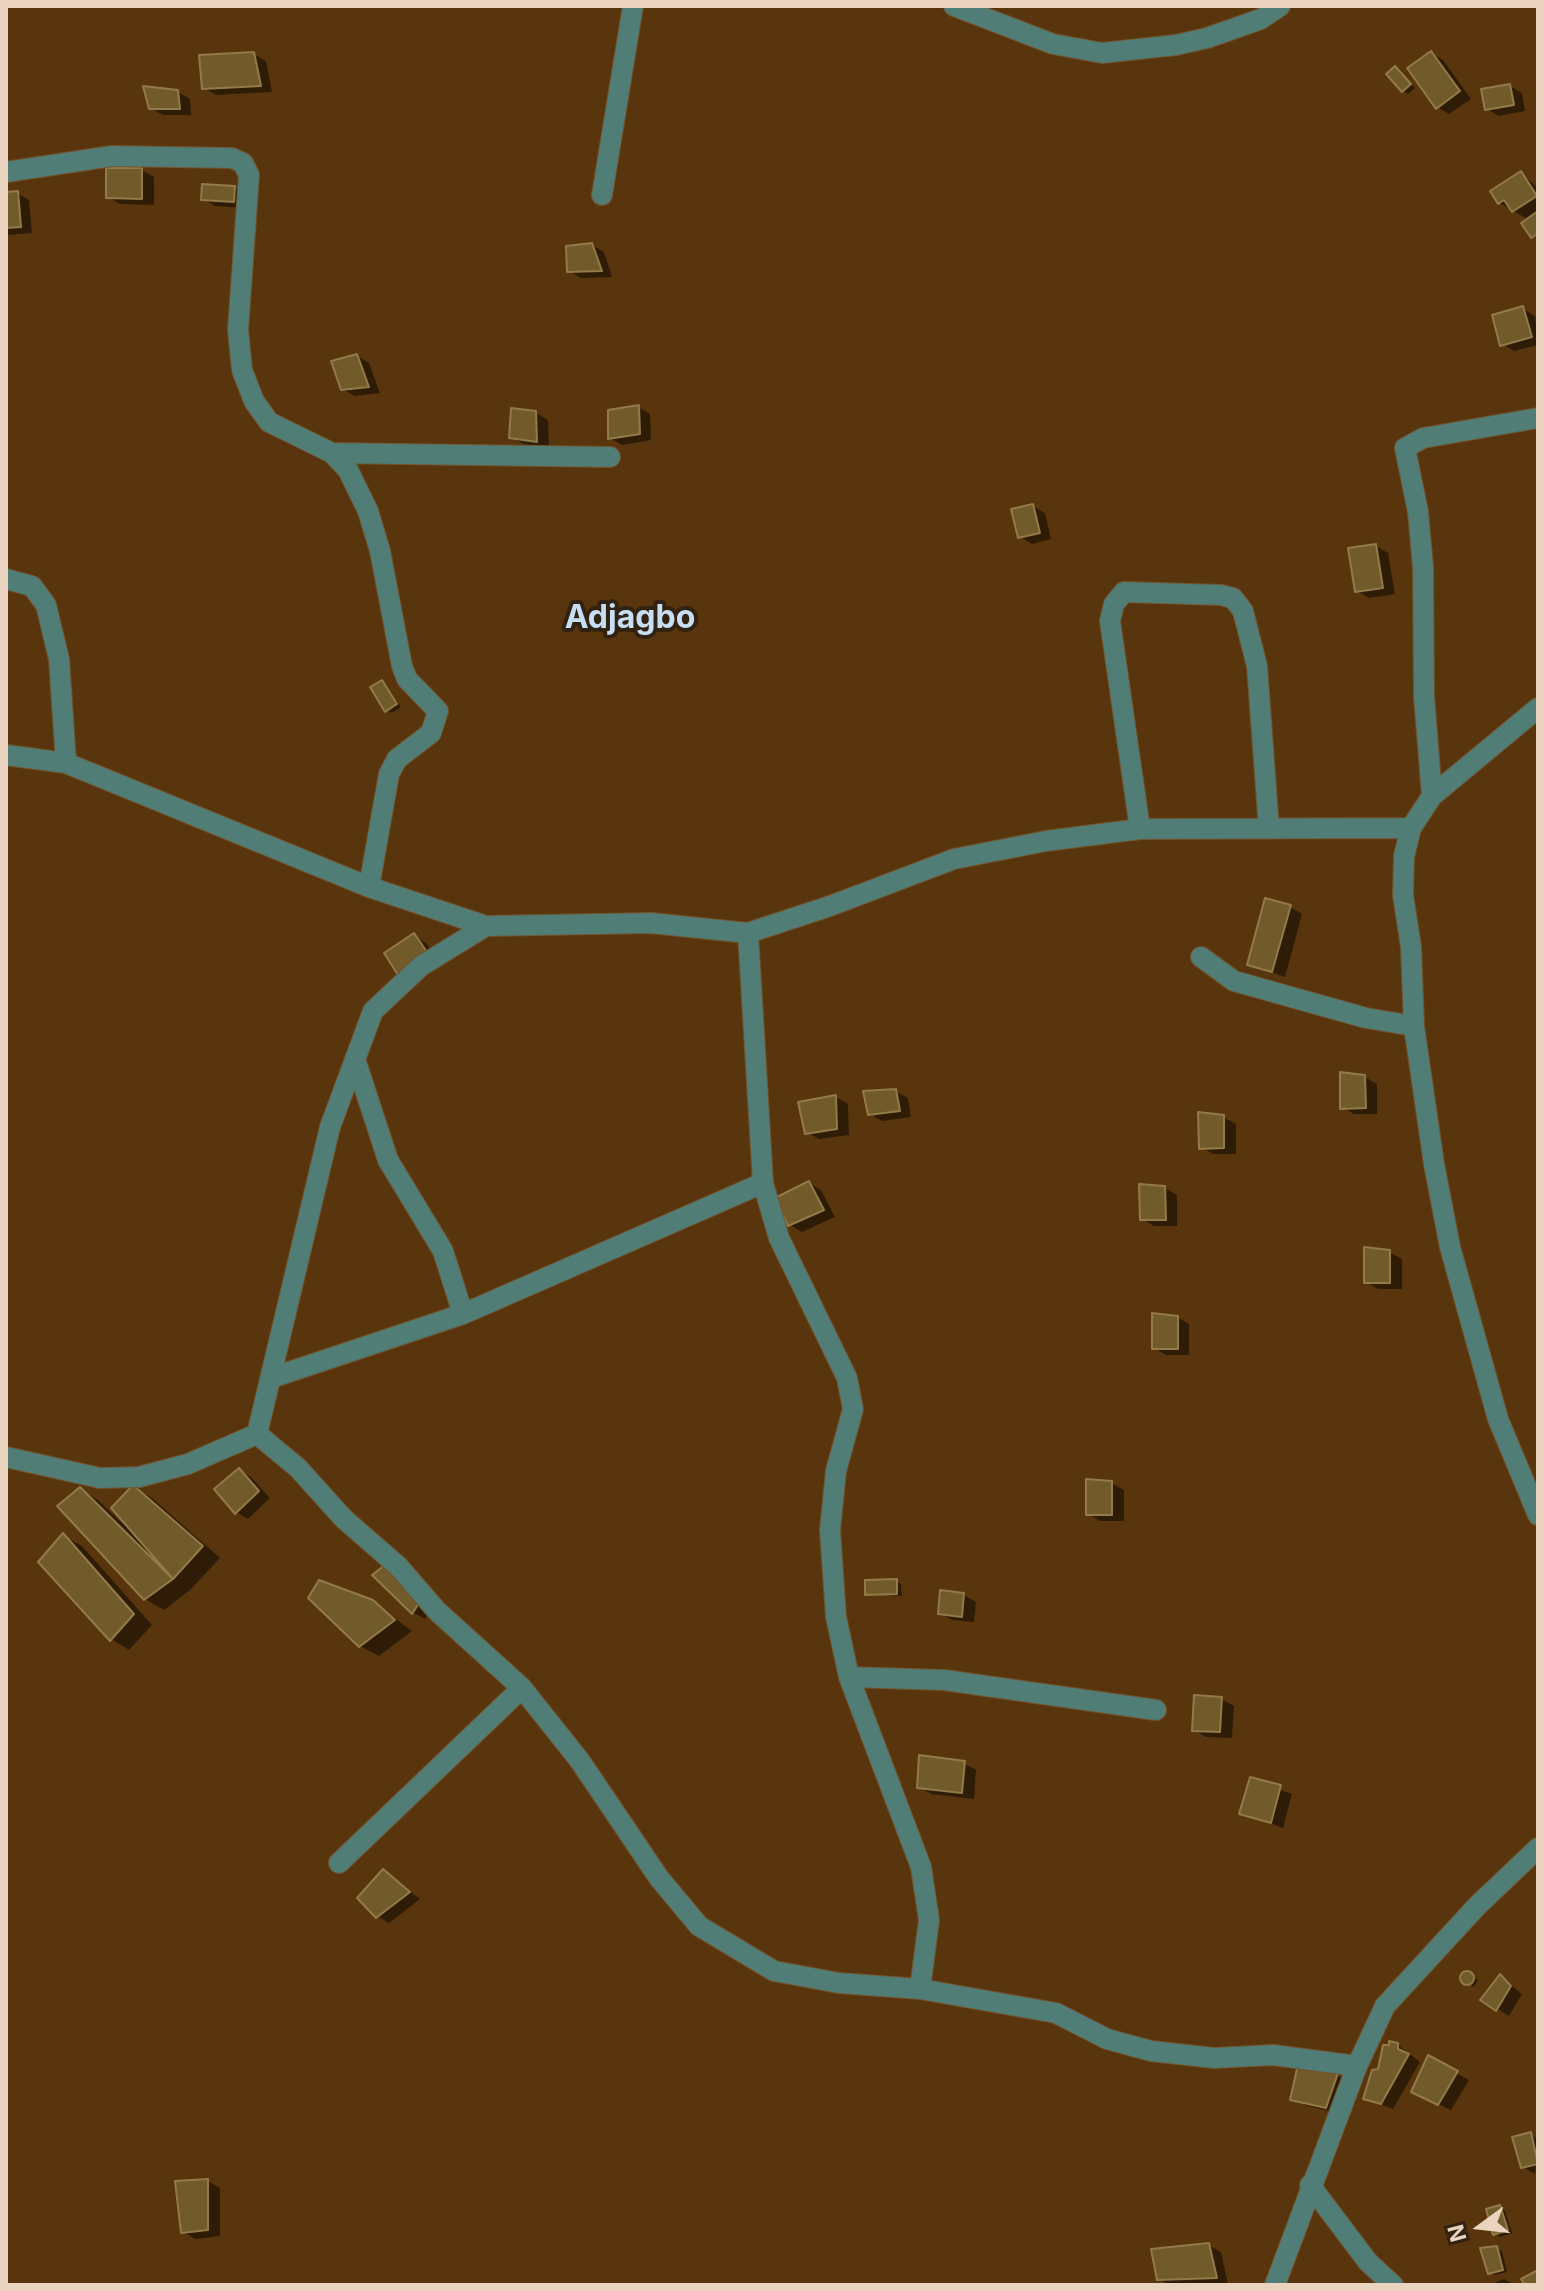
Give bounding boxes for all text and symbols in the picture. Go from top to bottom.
district label: Adjagbo [565,599,695,637]
north arrow [1440,2187,1520,2267]
text: N [1442,2222,1472,2245]

